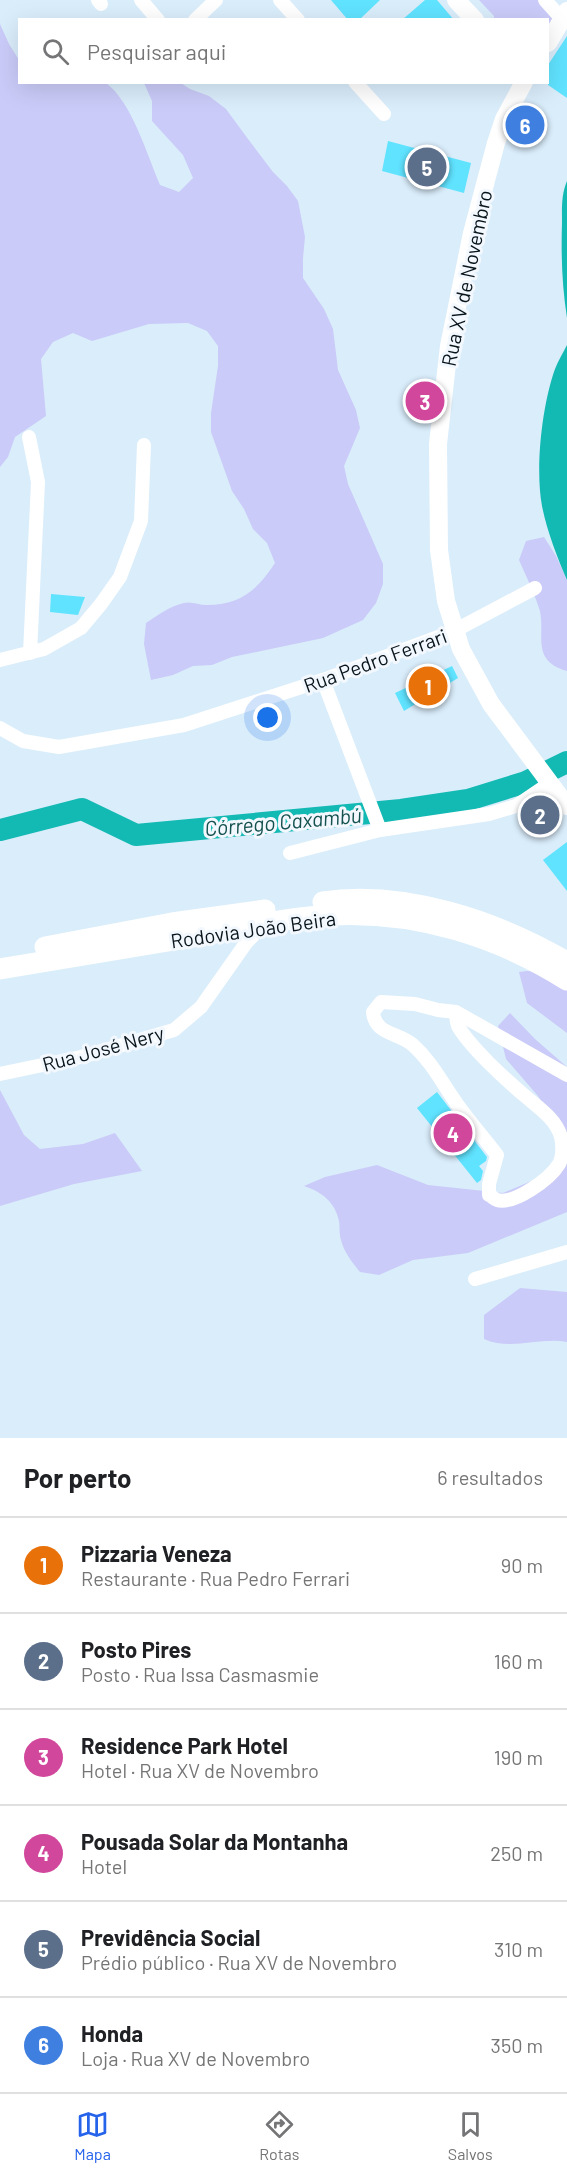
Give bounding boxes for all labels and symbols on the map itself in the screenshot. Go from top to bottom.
pin: 6 [506,102,544,148]
pin: 5 [408,144,446,190]
street label: Rua XV de Novembro [436,188,496,368]
pin: 3 [406,378,444,424]
street label: Rua Pedro Ferrari [300,623,450,697]
pin: 1 [408,664,448,708]
your location [253,703,282,732]
pin: 2 [520,792,560,838]
water label: Córrego Caxambú [203,802,363,840]
street label: Rodovia João Beira [169,906,337,952]
street label: Rua José Nery [39,1020,167,1076]
pin: 4 [434,1110,472,1156]

